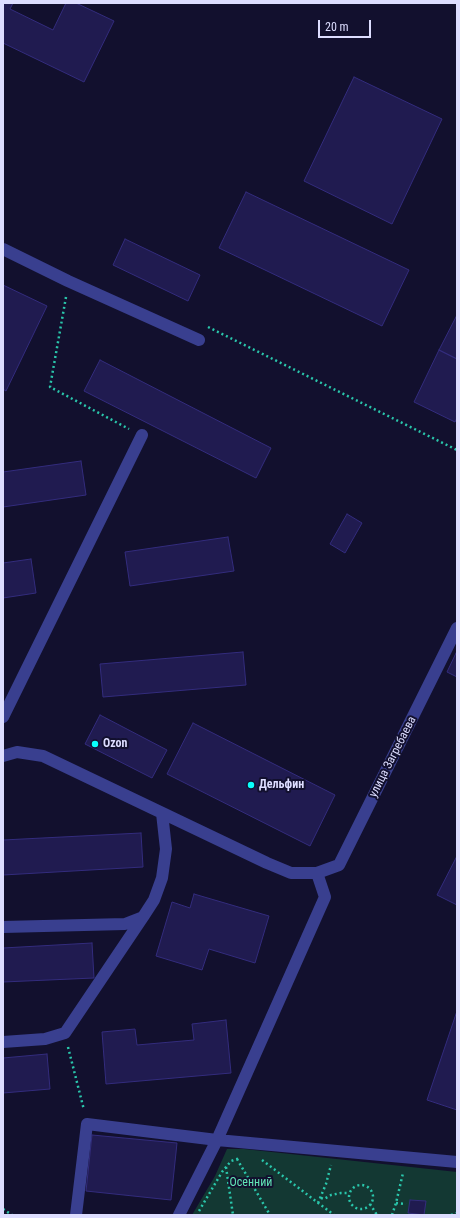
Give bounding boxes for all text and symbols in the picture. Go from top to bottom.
scale bar [320,12,373,38]
text: 20 m [325,20,349,34]
street label: улица Загребаева [366,714,420,800]
place label: Ozon [103,737,127,751]
marker: Ozon [90,739,100,749]
place label: Дельфин [259,778,304,792]
marker: Дельфин [246,780,256,790]
park label: Осенний [230,1176,272,1190]

